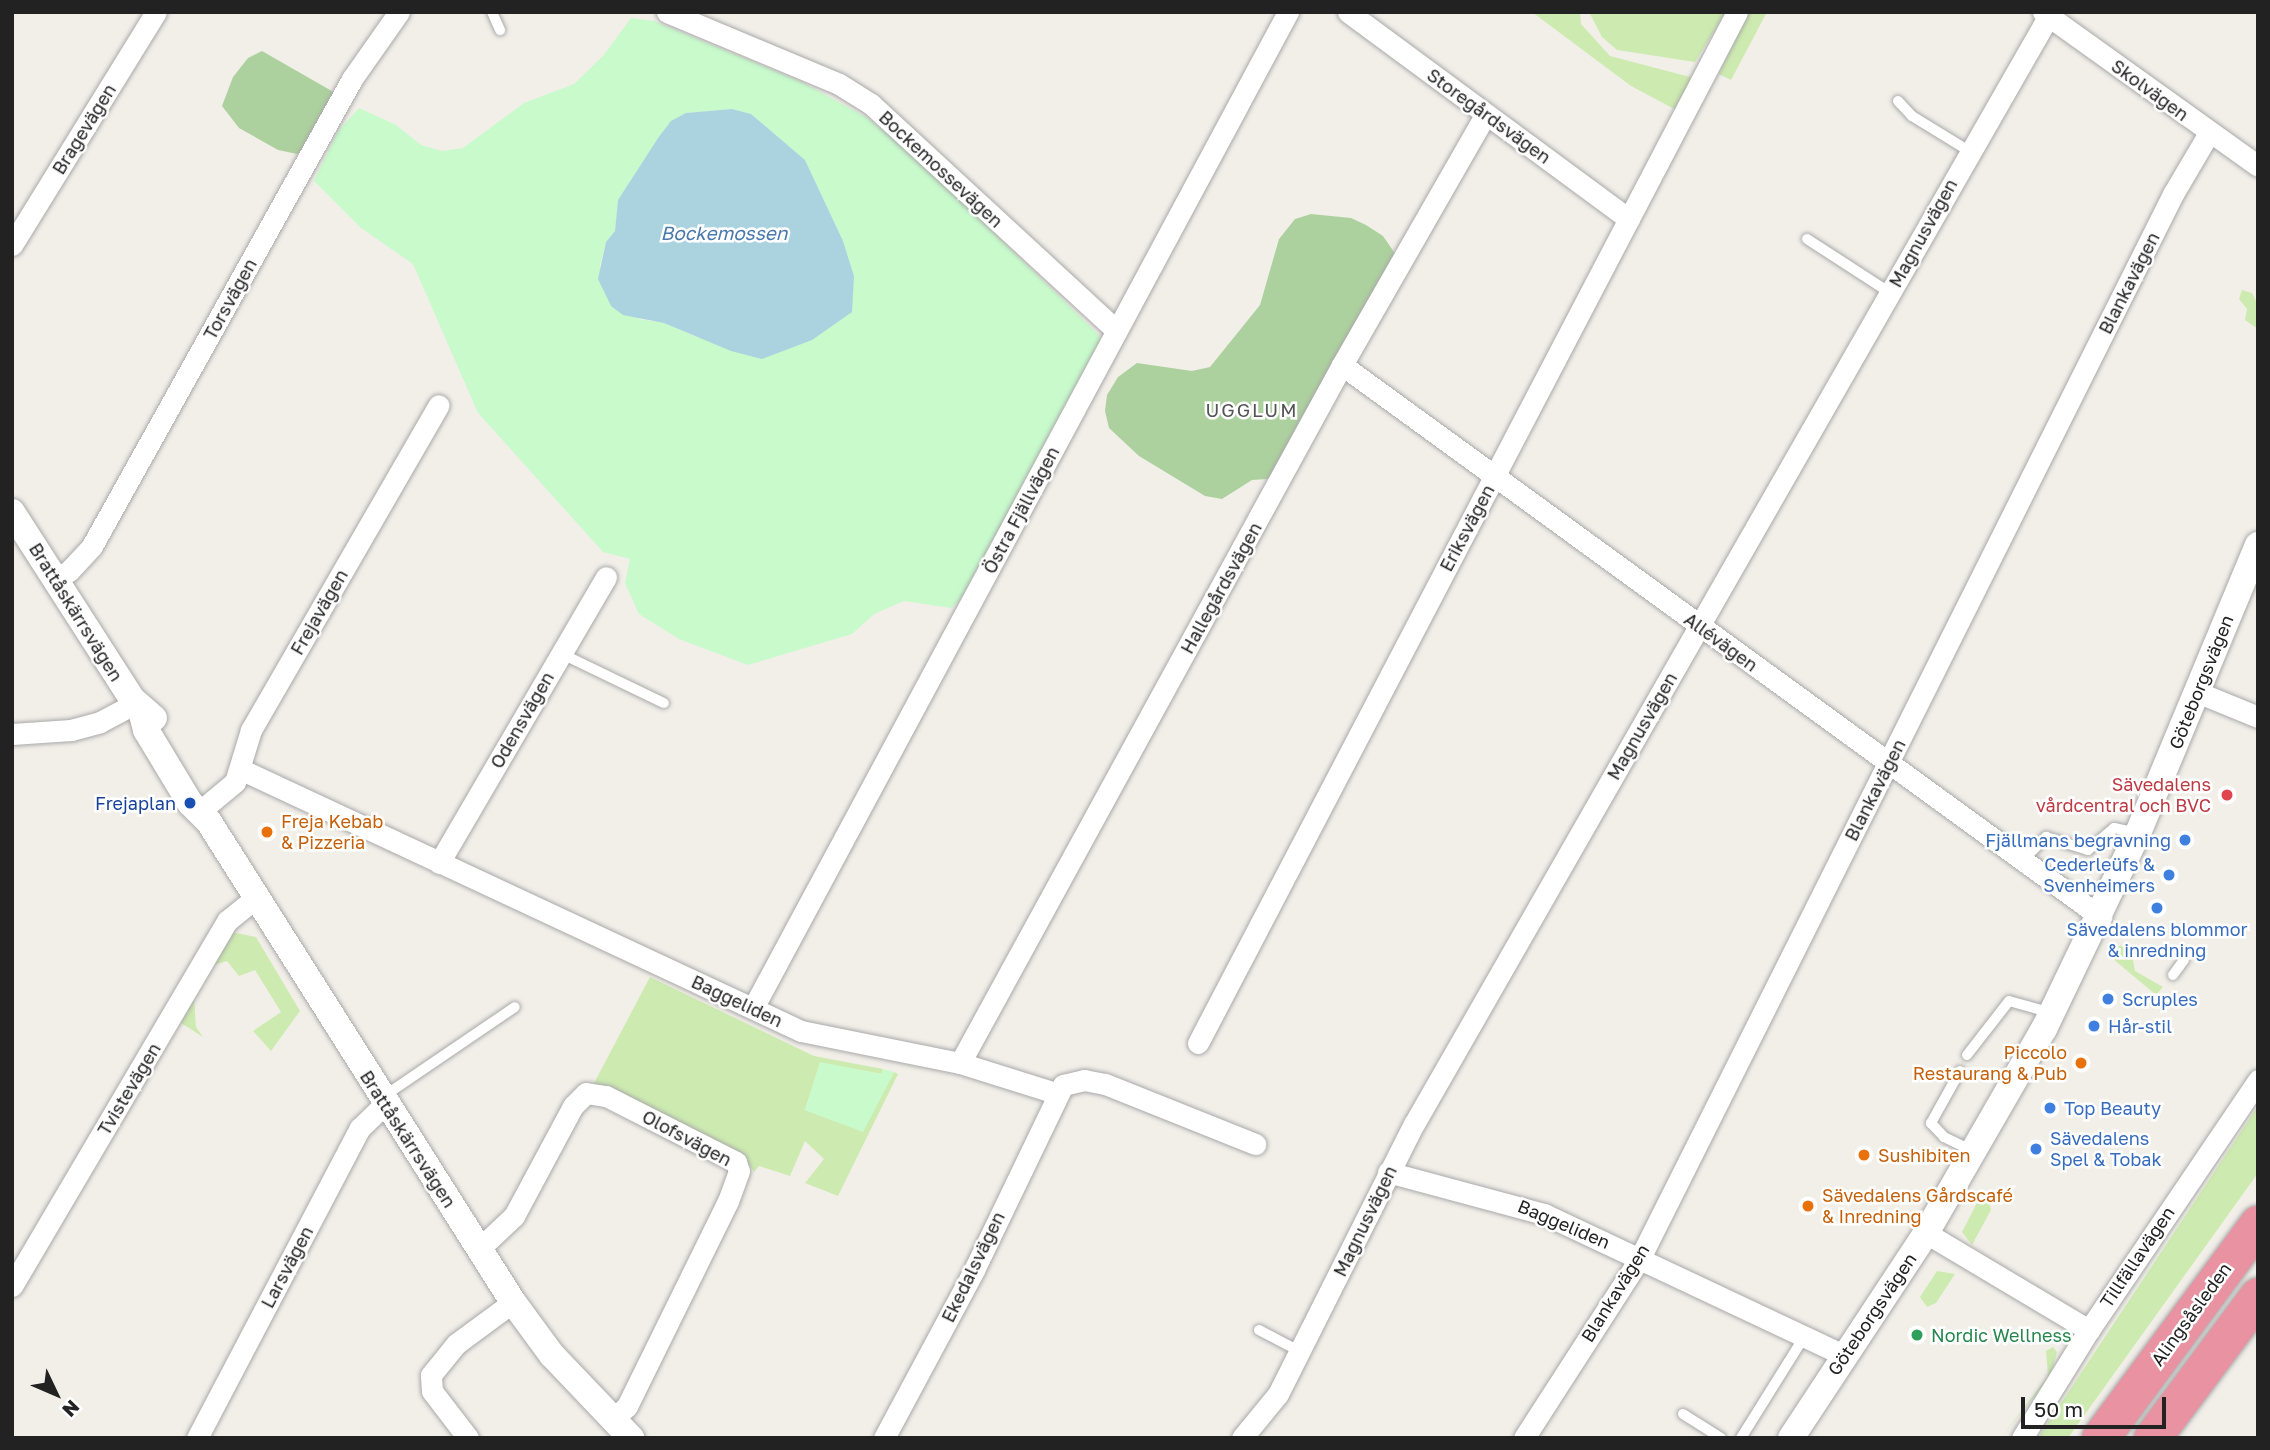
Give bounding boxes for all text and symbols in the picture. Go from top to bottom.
street label: Skolvägen [2107,55,2193,125]
street label: Storegårdsvägen [1423,64,1555,168]
street label: Bragevägen [48,80,120,178]
street label: Bockemossevägen [875,106,1007,232]
street label: Magnusvägen [1884,175,1962,291]
water label: Bockemossen [661,222,787,244]
street label: Blankavägen [2094,228,2164,338]
street label: Torsvägen [199,255,261,343]
district label: UGGLUM [1206,399,1298,421]
street label: Östra Fjällvägen [978,443,1064,577]
street label: Eriksvägen [1435,481,1499,575]
street label: Hallegårdsvägen [1176,519,1266,657]
street label: Brattåskärrsvägen [25,539,127,685]
street label: Frejavägen [286,565,352,659]
street label: Allévägen [1680,608,1762,676]
street label: Göteborgsvägen [2164,612,2238,752]
street label: Odensvägen [486,668,558,772]
street label: Magnusvägen [1602,668,1682,784]
street label: Blankavägen [1840,735,1910,845]
place label: Sävedalens vårdcentral och BVC [2036,774,2211,816]
marker: Sävedalens vårdcentral och BVC [2217,785,2237,805]
place label: Frejaplan [95,792,176,814]
marker: Frejaplan [182,795,198,811]
place label: Freja Kebab & Pizzeria [281,811,383,854]
marker: Freja Kebab & Pizzeria [259,824,275,840]
place label: Fjällmans begravning [1985,829,2171,851]
marker: Fjällmans begravning [2177,832,2193,848]
place label: Cederleüfs & Svenheimers [2043,854,2155,896]
marker: Cederleüfs & Svenheimers [2161,867,2177,883]
marker: Sävedalens blommor & inredning [2149,900,2165,916]
place label: Sävedalens blommor & inredning [2067,919,2247,962]
street label: Baggeliden [688,971,786,1031]
place label: Scruples [2122,988,2198,1010]
marker: Scruples [2100,991,2116,1007]
place label: Hår-stil [2108,1015,2172,1037]
marker: Hår-stil [2086,1018,2102,1034]
street label: Tvistevägen [93,1039,165,1139]
place label: Piccolo Restaurang & Pub [1913,1042,2067,1084]
marker: Piccolo Restaurang & Pub [2073,1055,2089,1071]
street label: Brattåskärrsvägen [356,1066,460,1212]
place label: Top Beauty [2064,1097,2161,1119]
marker: Top Beauty [2042,1100,2058,1116]
street label: Olofsvägen [639,1105,735,1171]
place label: Sävedalens Spel & Tobak [2050,1128,2162,1170]
marker: Sävedalens Spel & Tobak [2028,1141,2044,1157]
place label: Sushibiten [1878,1144,1970,1166]
marker: Sushibiten [1856,1147,1872,1163]
street label: Magnusvägen [1329,1162,1401,1280]
place label: Sävedalens Gårdscafé & Inredning [1822,1185,2013,1228]
street label: Baggeliden [1515,1195,1613,1253]
marker: Sävedalens Gårdscafé & Inredning [1800,1198,1816,1214]
street label: Tillfällavägen [2095,1202,2179,1312]
street label: Ekedalsvägen [937,1208,1009,1326]
street label: Larsvägen [256,1222,318,1312]
street label: Blankavägen [1576,1240,1654,1346]
street label: Göteborgsvägen [1823,1249,1921,1379]
street label: Alingsåsleden [2146,1258,2236,1370]
place label: Nordic Wellness [1931,1324,2072,1346]
marker: Nordic Wellness [1909,1327,1925,1343]
north arrow [21,1359,91,1429]
scale bar [2025,1384,2170,1428]
text: N [58,1396,85,1422]
text: 50 m [2034,1396,2083,1422]

